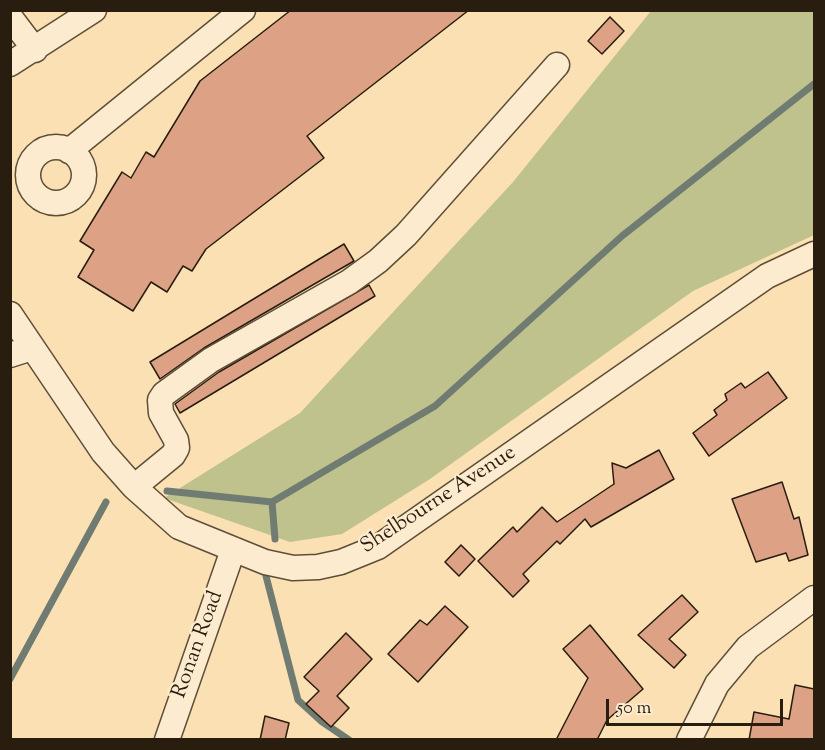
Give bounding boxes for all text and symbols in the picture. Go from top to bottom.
street label: Shelbourne Avenue [357,441,521,561]
street label: Ronan Road [168,588,230,702]
scale bar [609,687,786,725]
text: 50 m [617,696,651,722]

